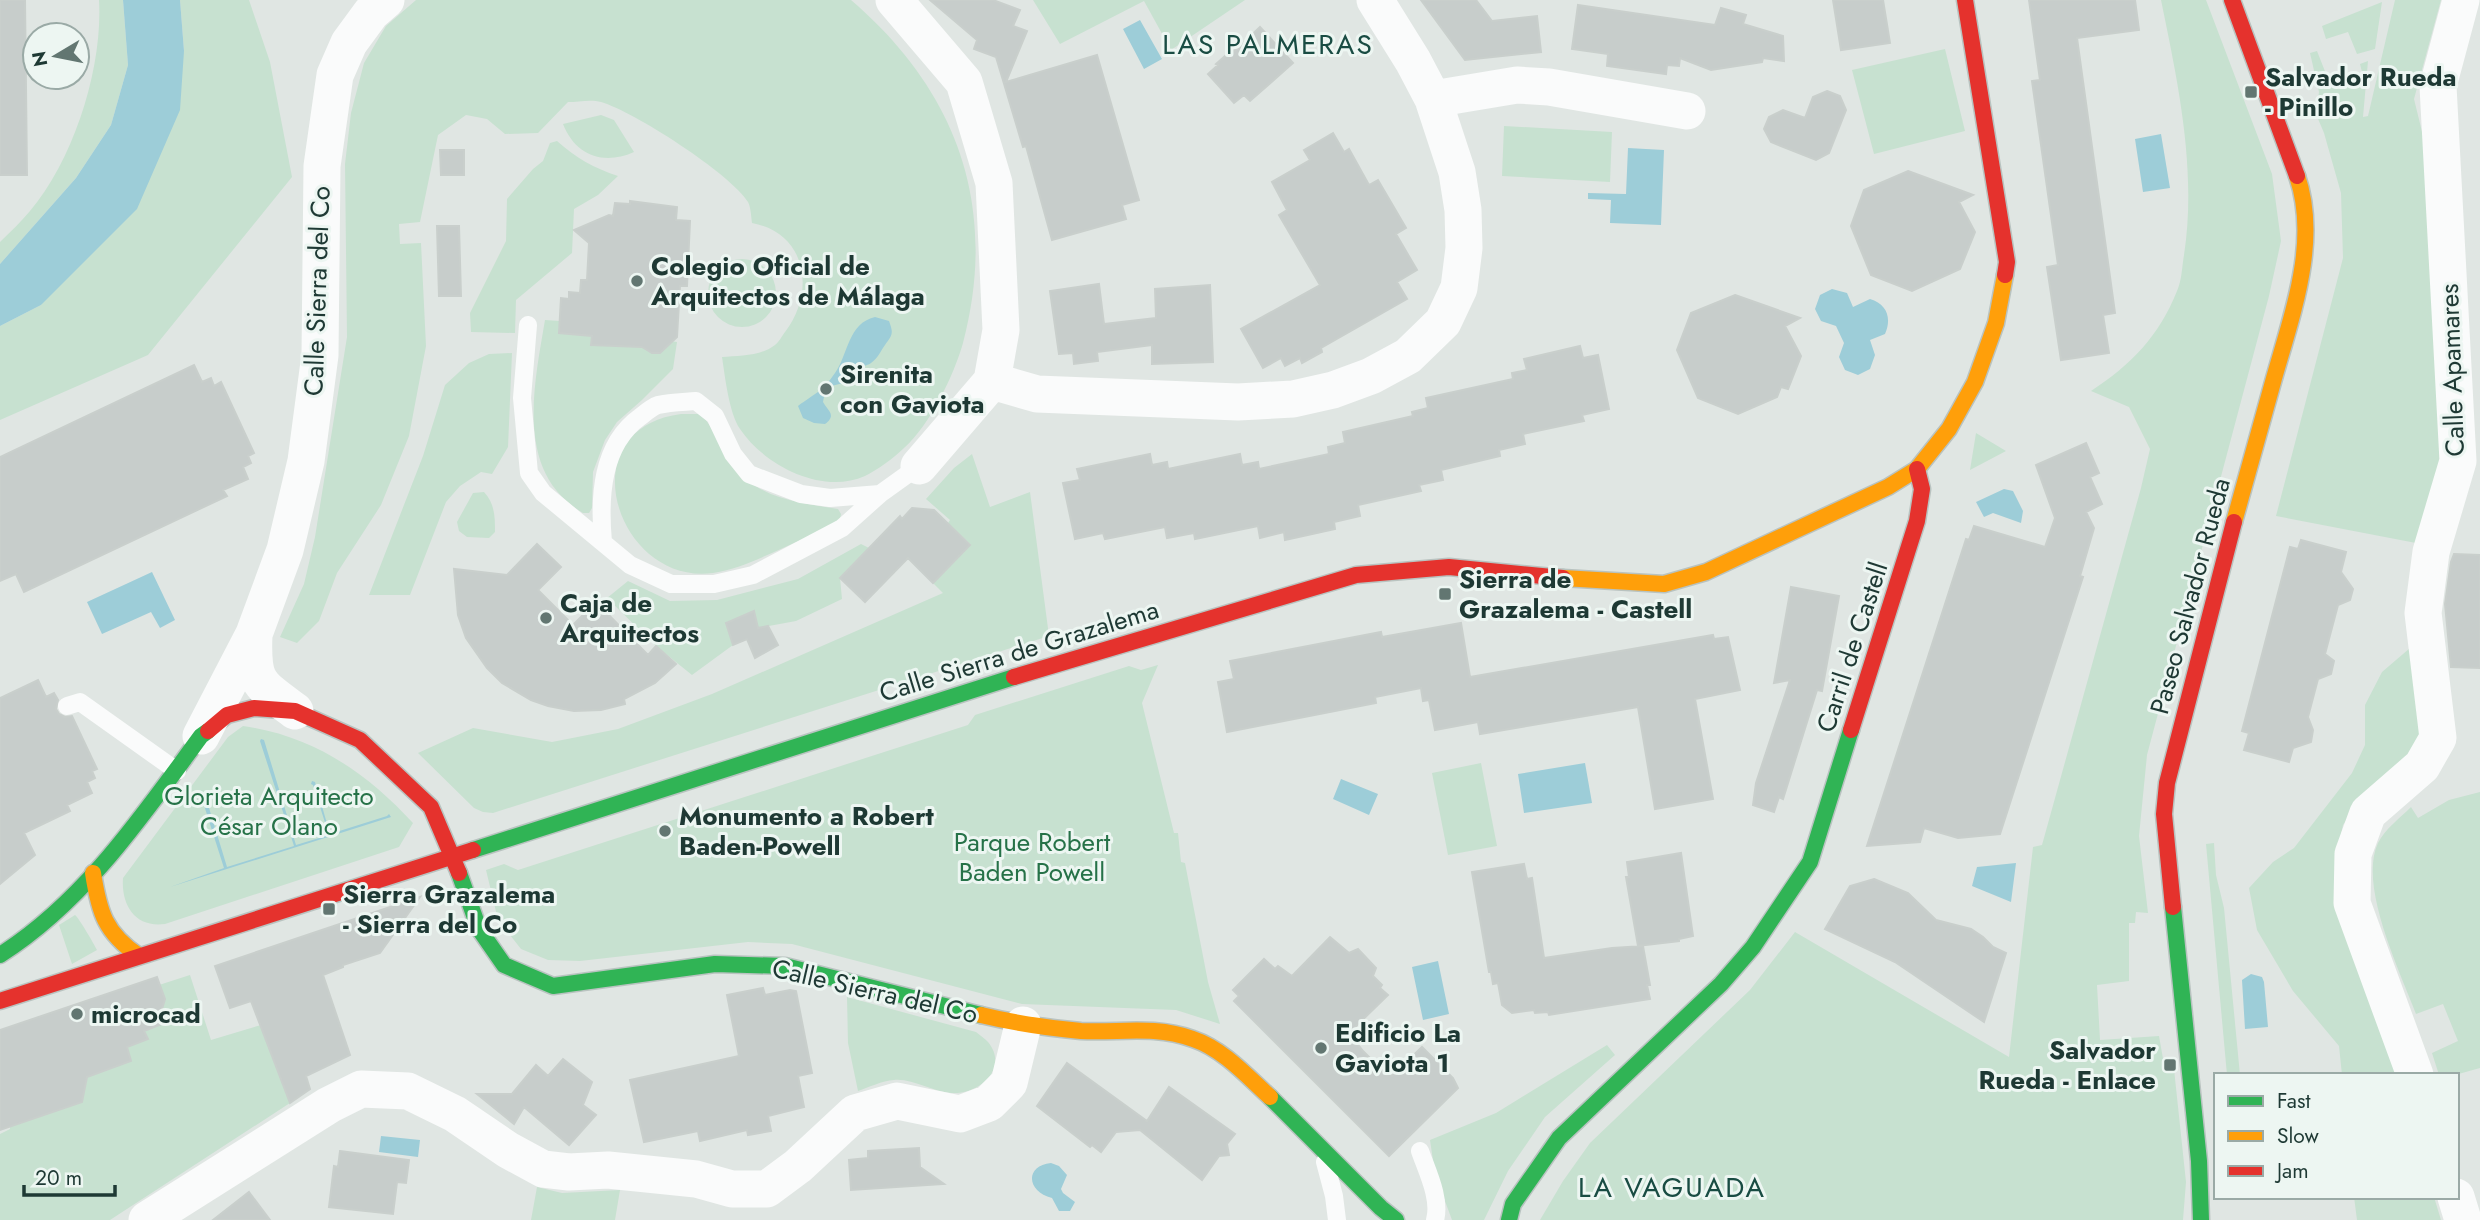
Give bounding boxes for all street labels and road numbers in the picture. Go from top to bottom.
street label: Calle Sierra del Co [294,185,340,397]
street label: Calle Apamares [2430,283,2474,457]
street label: Paseo Salvador Rueda [2140,474,2240,718]
street label: Carril de Castell [1807,557,1897,737]
street label: Calle Sierra de Grazalema [875,590,1163,712]
street label: Calle Sierra del Co [768,949,982,1033]

